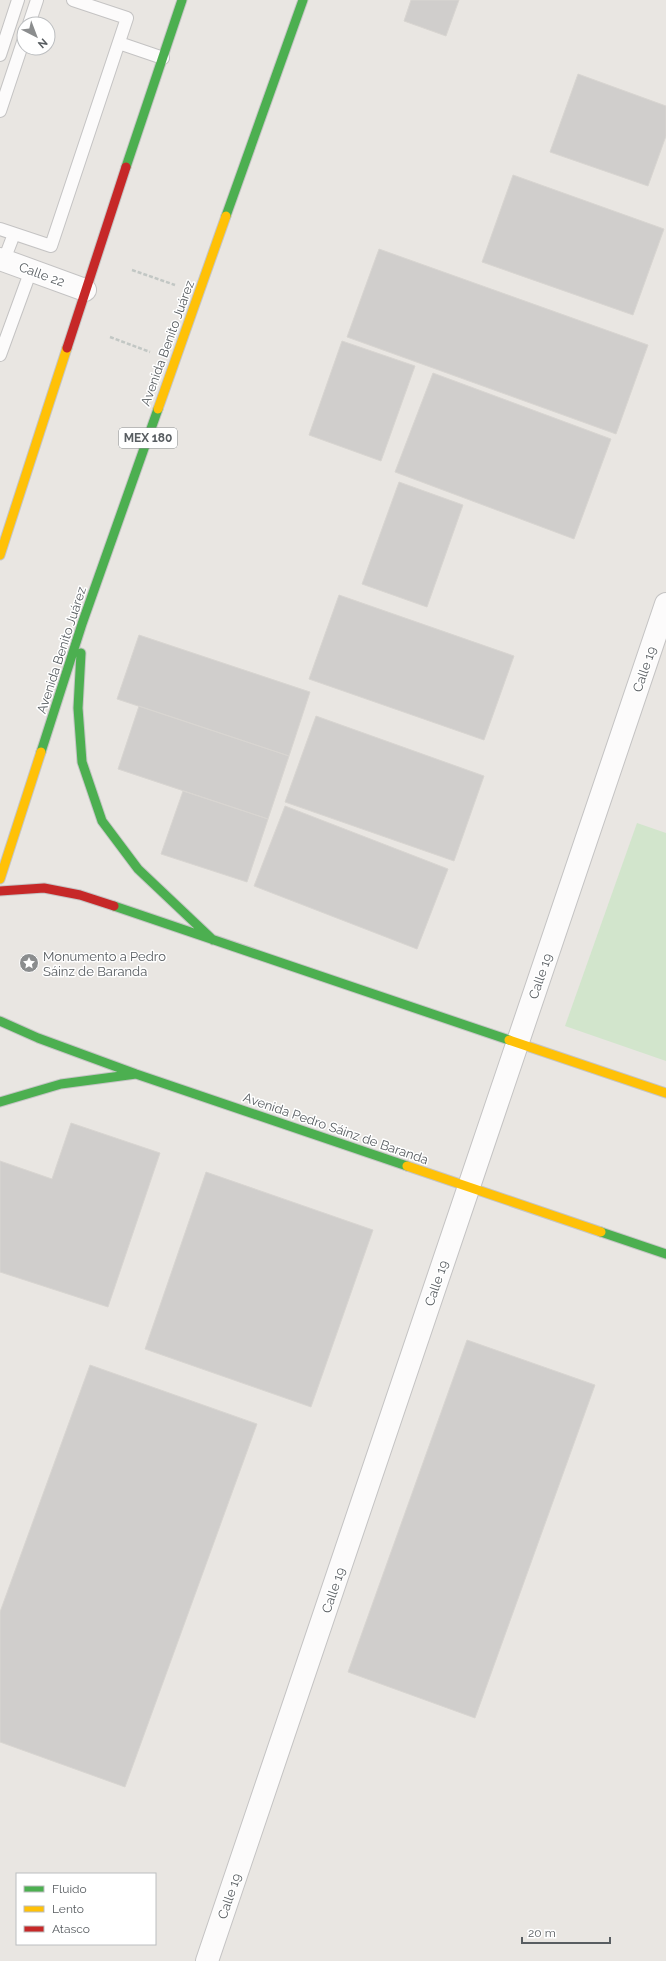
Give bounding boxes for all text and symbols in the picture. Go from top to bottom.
north arrow [16,16,56,56]
text: N [35,35,50,51]
street label: Calle 22 [17,259,67,290]
street label: Avenida Benito Juárez [138,278,197,408]
road number: MEX 180 [119,428,177,448]
street label: Avenida Benito Juárez [34,585,89,715]
street label: Calle 19 [630,644,659,694]
place label: Monumento a Pedro Sáinz de Baranda [43,949,166,979]
street label: Calle 19 [526,951,555,1001]
place icon: Monumento a Pedro Sáinz de Baranda [18,952,40,974]
street label: Avenida Pedro Sáinz de Baranda [241,1090,430,1167]
street label: Calle 19 [422,1258,451,1308]
street label: Calle 19 [319,1565,348,1615]
street label: Calle 19 [215,1871,244,1921]
legend [16,1873,156,1945]
text: Fluido [52,1882,87,1896]
text: Lento [52,1902,84,1916]
scale bar [522,1919,610,1945]
text: Atasco [52,1922,90,1936]
text: 20 m [528,1926,556,1940]

